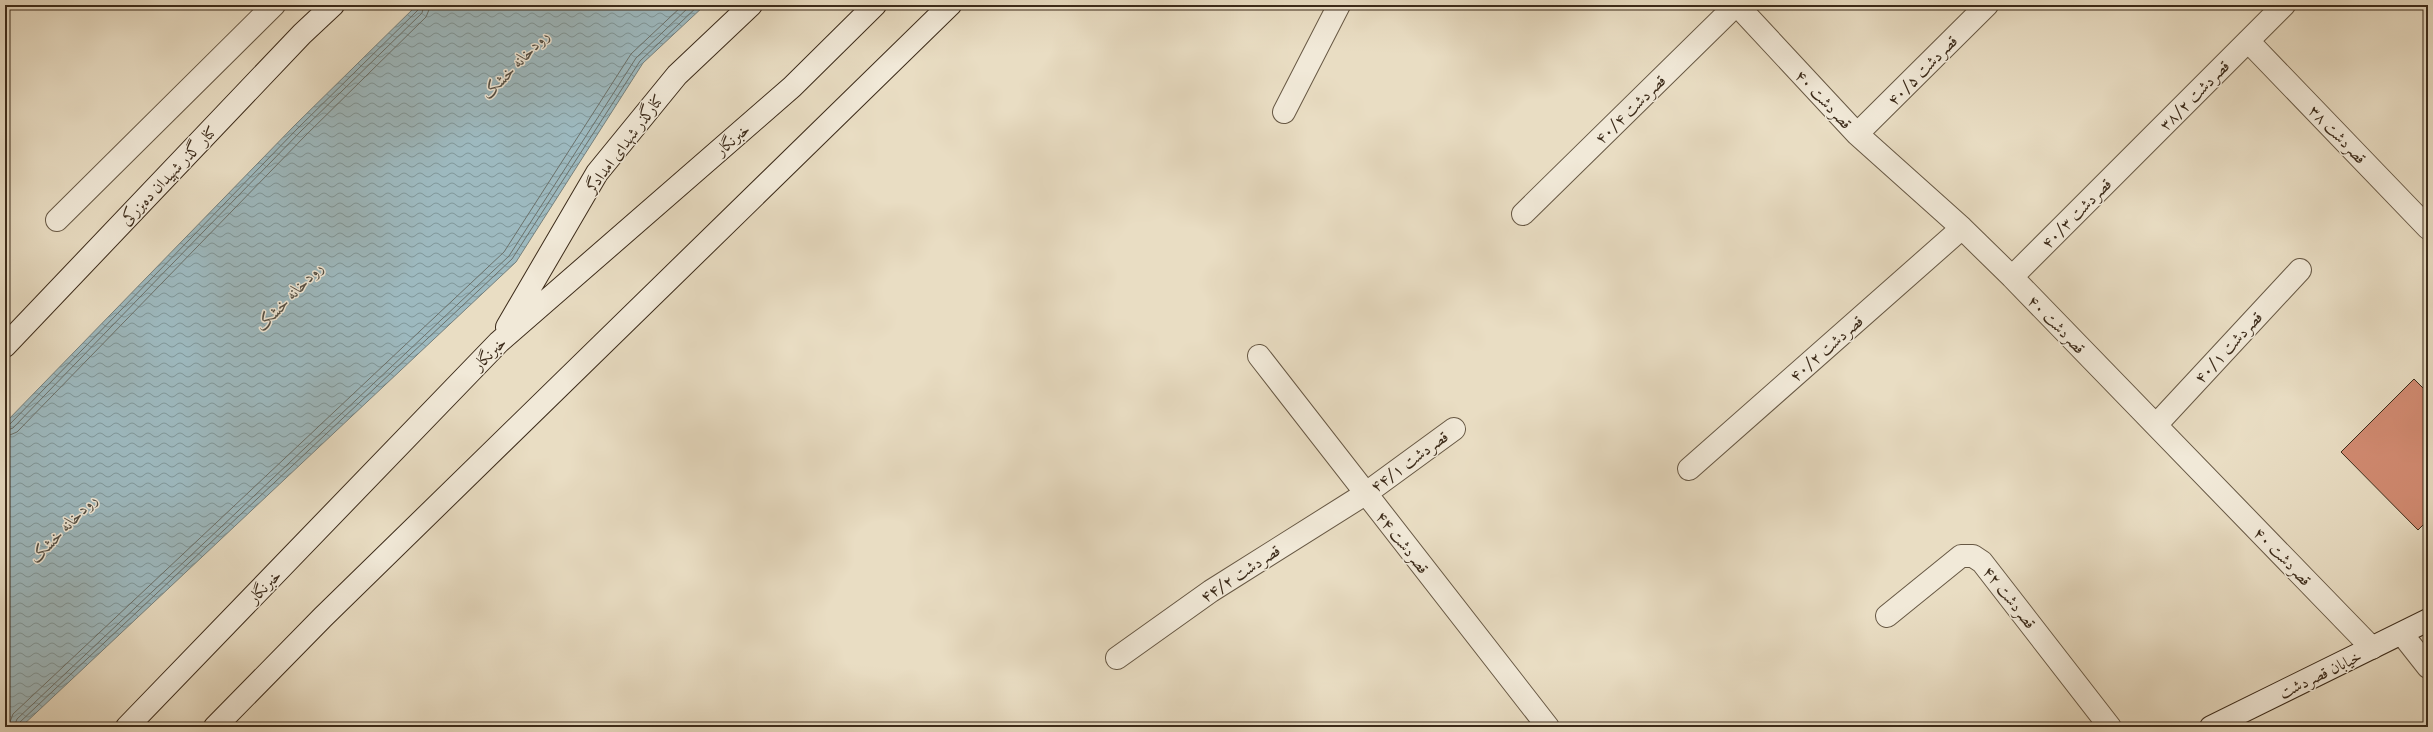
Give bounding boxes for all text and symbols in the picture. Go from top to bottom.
water label: رودخانه خشک [475,23,554,104]
street label: ۴۰/۵ قصردشت [1881,29,1963,111]
street label: ۳۸/۲ قصردشت [2153,54,2235,136]
street label: ۴۰ قصردشت [1790,64,1858,134]
street label: ۴۰/۴ قصردشت [1589,69,1671,149]
street label: کنارگذر شهدای امدادگر [578,89,669,199]
street label: ۳۸ قصردشت [2304,99,2372,169]
street label: خبرنگار [708,117,755,162]
street label: کنار گذر شهیدان ده‌بزرکی [114,120,222,230]
street label: ۴۰/۳ قصردشت [2035,172,2117,254]
water label: رودخانه خشک [249,255,328,336]
street label: ۴۰ قصردشت [2023,289,2091,359]
street label: ۴۰/۱ قصردشت [2188,305,2268,389]
street label: ۴۰/۲ قصردشت [1784,309,1868,387]
street label: خبرنگار [465,331,511,377]
street label: ۴۴/۱ قصردشت [1365,424,1453,498]
water label: رودخانه خشک [23,487,102,568]
street label: ۴۴ قصردشت [1371,505,1435,579]
street label: ۴۰ قصردشت [2249,521,2317,591]
street label: ۴۴/۲ قصردشت [1195,538,1285,608]
street label: ۴۲ قصردشت [1978,560,2042,634]
street label: خبرنگار [240,564,286,610]
street label: خیابان قصردشت [2274,644,2366,704]

